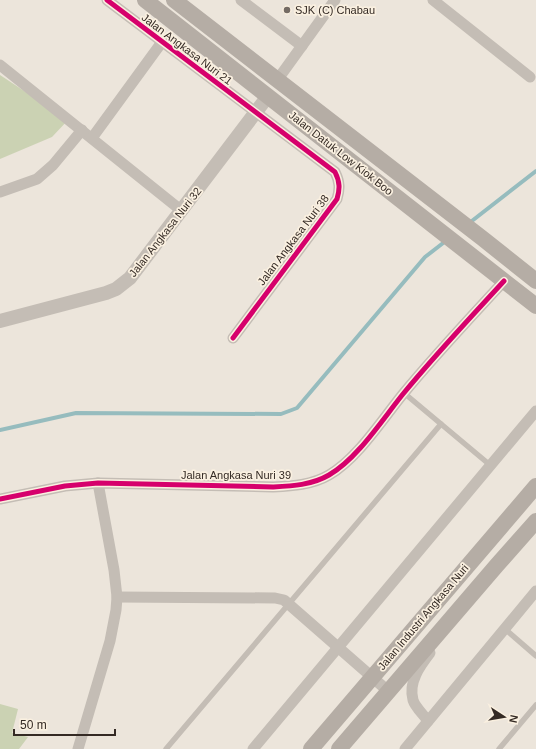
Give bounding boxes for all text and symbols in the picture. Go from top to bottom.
place label: SJK (C) Chabau [295,4,375,16]
marker: SJK (C) Chabau [282,5,292,15]
street label: Jalan Angkasa Nuri 21 [139,11,235,87]
street label: Jalan Datuk Low Kiok Boo [287,109,395,197]
street label: Jalan Angkasa Nuri 32 [126,185,204,279]
street label: Jalan Angkasa Nuri 38 [255,192,331,288]
street label: Jalan Angkasa Nuri 39 [181,469,291,481]
street label: Jalan Industri Angkasa Nuri [375,562,471,672]
north arrow [484,697,524,737]
scale bar [14,711,115,737]
text: N [507,714,520,724]
text: 50 m [20,718,47,732]

